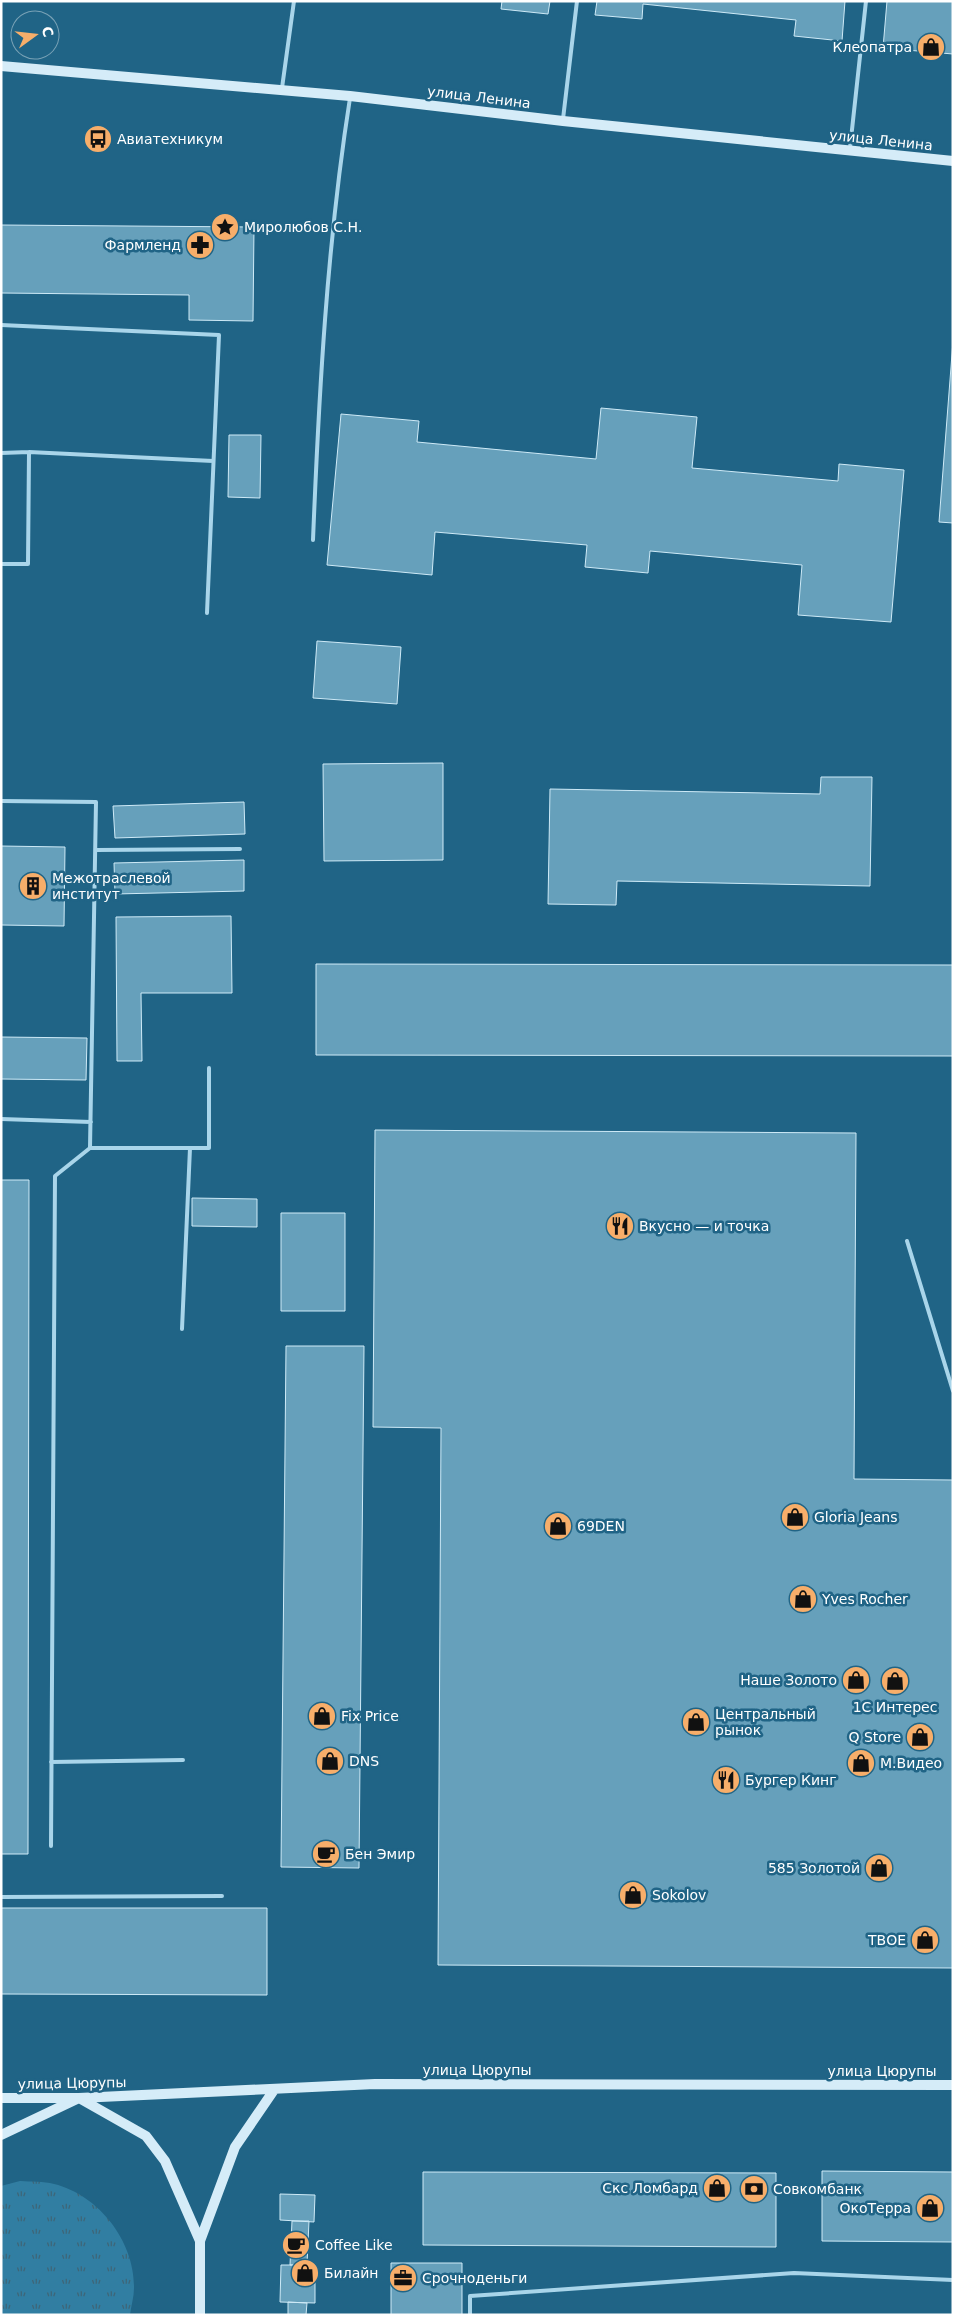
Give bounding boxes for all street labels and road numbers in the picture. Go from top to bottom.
street label: улица Ленина [426,83,532,111]
street label: улица Ленина [828,127,934,153]
street label: улица Цюрупы [423,2062,531,2078]
street label: улица Цюрупы [828,2063,936,2079]
street label: улица Цюрупы [17,2074,127,2092]

